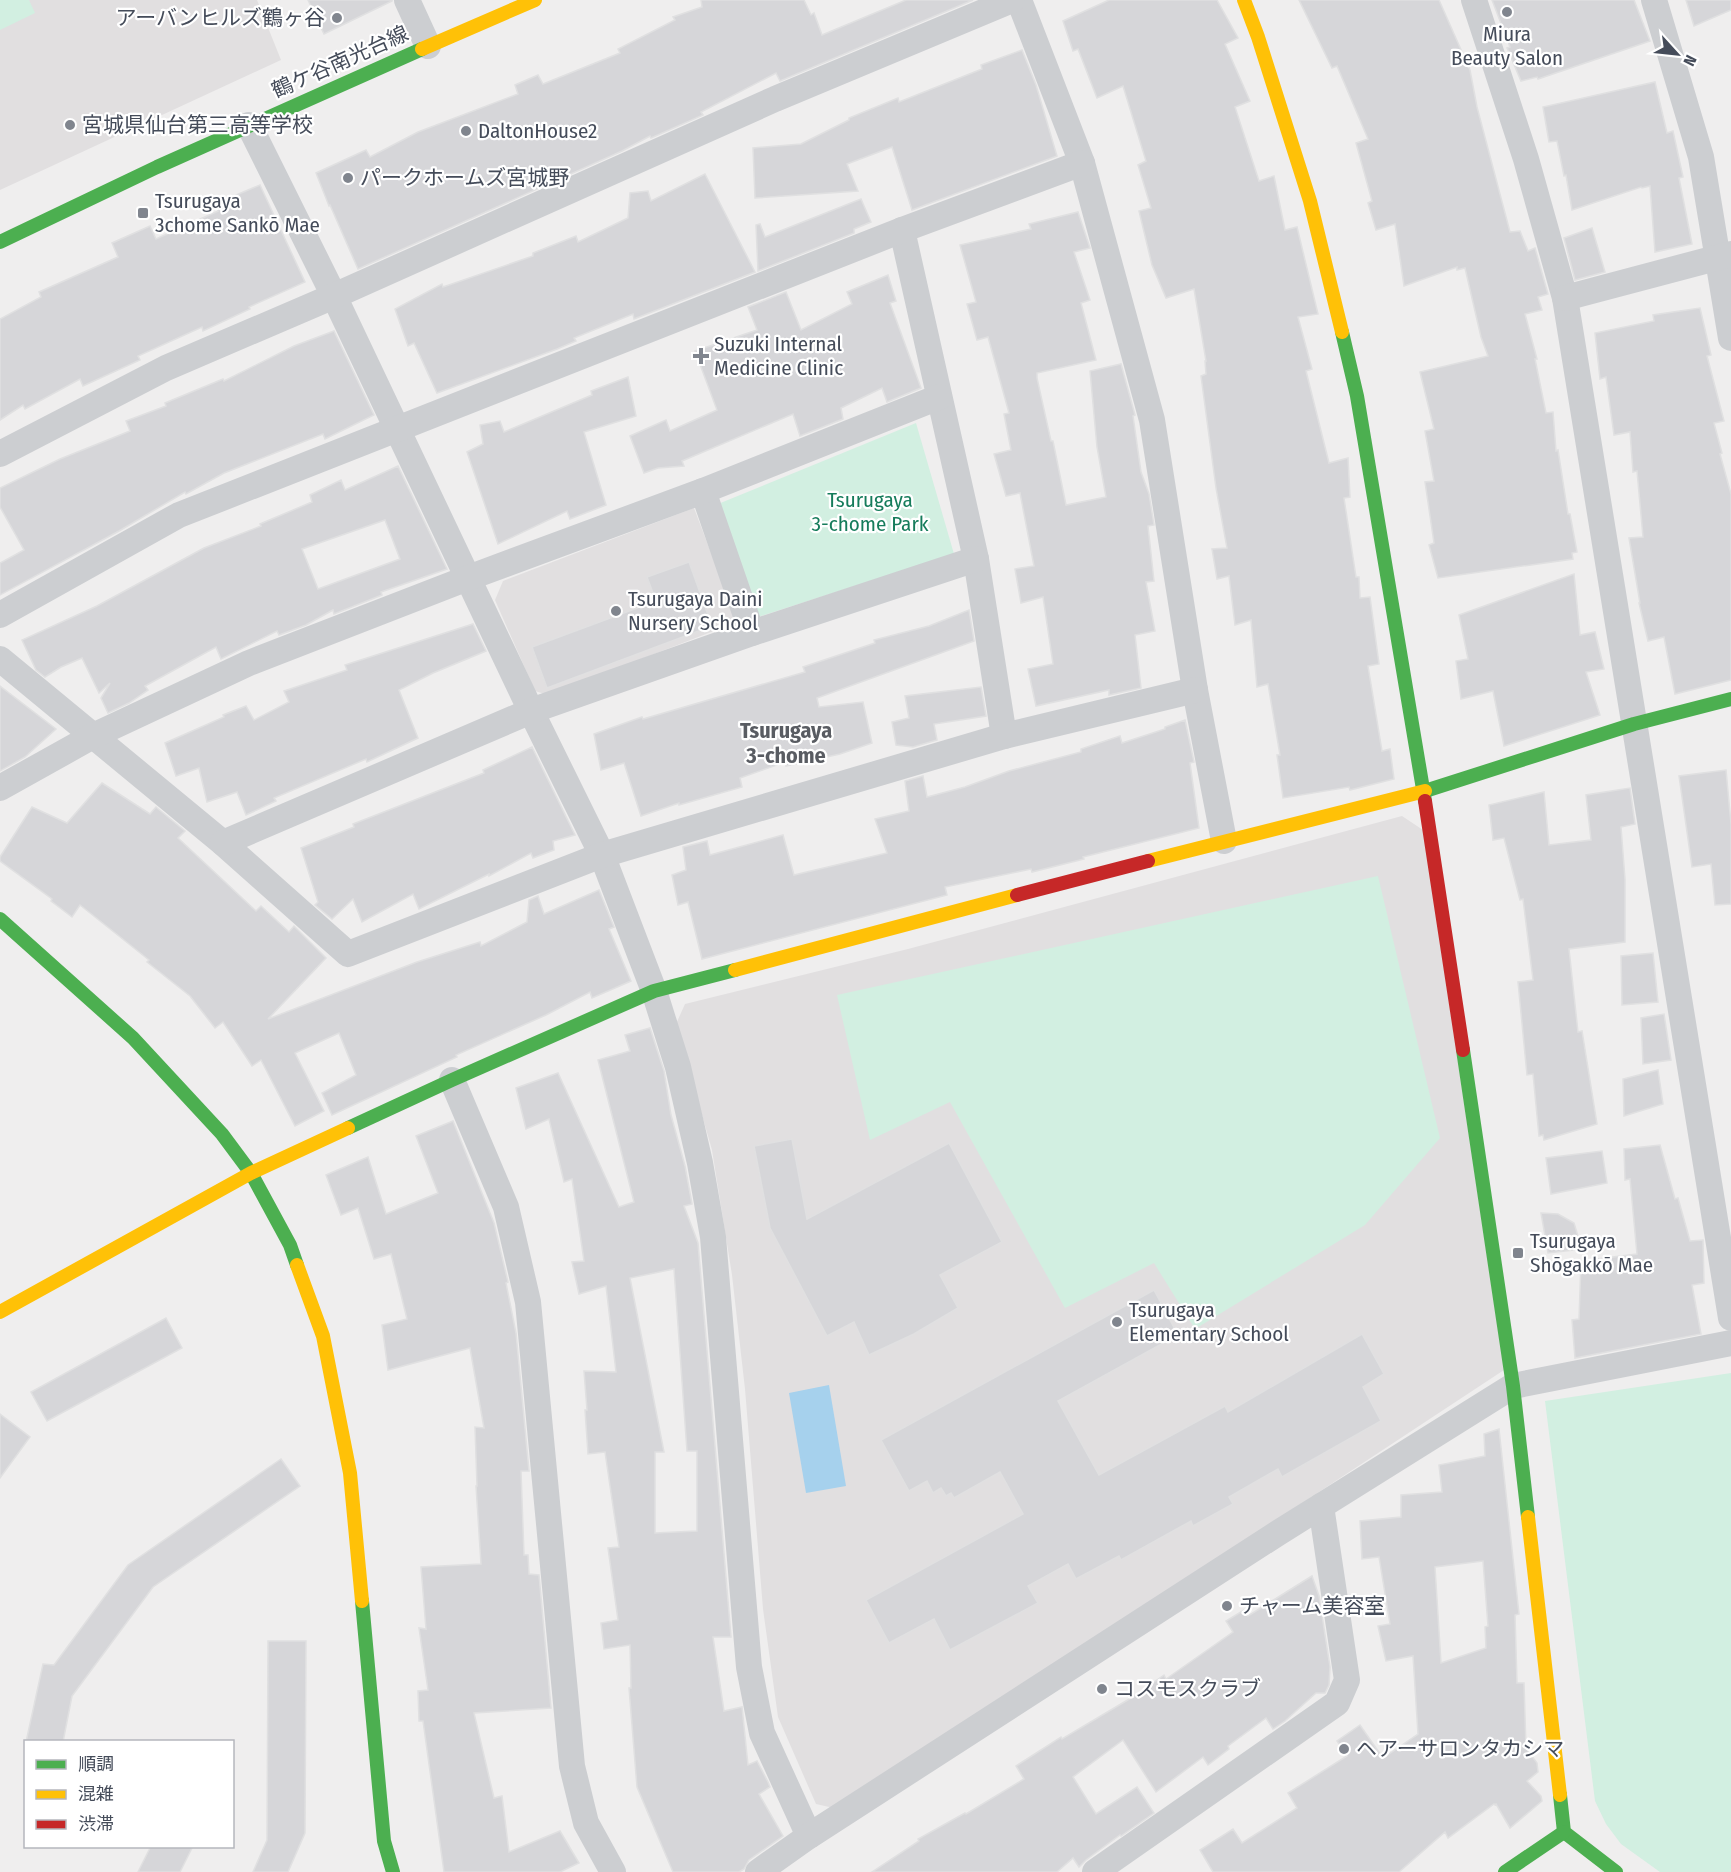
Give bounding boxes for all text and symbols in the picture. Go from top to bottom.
place label: アーバンヒルズ鶴ヶ谷 [115,5,325,31]
marker: Miura Beauty Salon [1500,5,1514,19]
marker: アーバンヒルズ鶴ヶ谷 [330,11,344,25]
street label: 鶴ケ谷南光台線 [268,20,412,104]
place label: Miura Beauty Salon [1451,21,1563,71]
north arrow [1647,24,1707,84]
text: N [1679,52,1701,69]
place label: 宮城県仙台第三高等学校 [82,112,313,138]
marker: 宮城県仙台第三高等学校 [63,118,77,132]
place label: DaltonHouse2 [478,118,597,144]
marker: DaltonHouse2 [459,124,473,138]
place label: パークホームズ宮城野 [360,165,569,191]
marker: パークホームズ宮城野 [341,171,355,185]
place label: Tsurugaya 3chome Sankō Mae [155,188,320,238]
marker: Tsurugaya 3chome Sankō Mae [136,206,150,220]
place label: Suzuki Internal Medicine Clinic [714,331,843,381]
marker: Suzuki Internal Medicine Clinic [692,347,710,365]
park label: Tsurugaya 3-chome Park [811,487,929,537]
place label: Tsurugaya Daini Nursery School [628,586,763,636]
marker: Tsurugaya Daini Nursery School [609,604,623,618]
district label: Tsurugaya 3-chome [740,717,832,769]
place label: Tsurugaya Shōgakkō Mae [1530,1228,1653,1278]
marker: Tsurugaya Shōgakkō Mae [1511,1246,1525,1260]
place label: Tsurugaya Elementary School [1129,1297,1289,1347]
marker: Tsurugaya Elementary School [1110,1315,1124,1329]
place label: チャーム美容室 [1239,1593,1385,1619]
marker: チャーム美容室 [1220,1599,1234,1613]
place label: コスモスクラブ [1114,1676,1261,1702]
marker: コスモスクラブ [1095,1682,1109,1696]
place label: ヘアーサロンタカシマ [1356,1736,1564,1762]
legend [24,1740,234,1848]
marker: ヘアーサロンタカシマ [1337,1742,1351,1756]
text: 順調 [78,1753,114,1775]
text: 混雑 [78,1783,114,1805]
text: 渋滞 [78,1813,114,1835]

